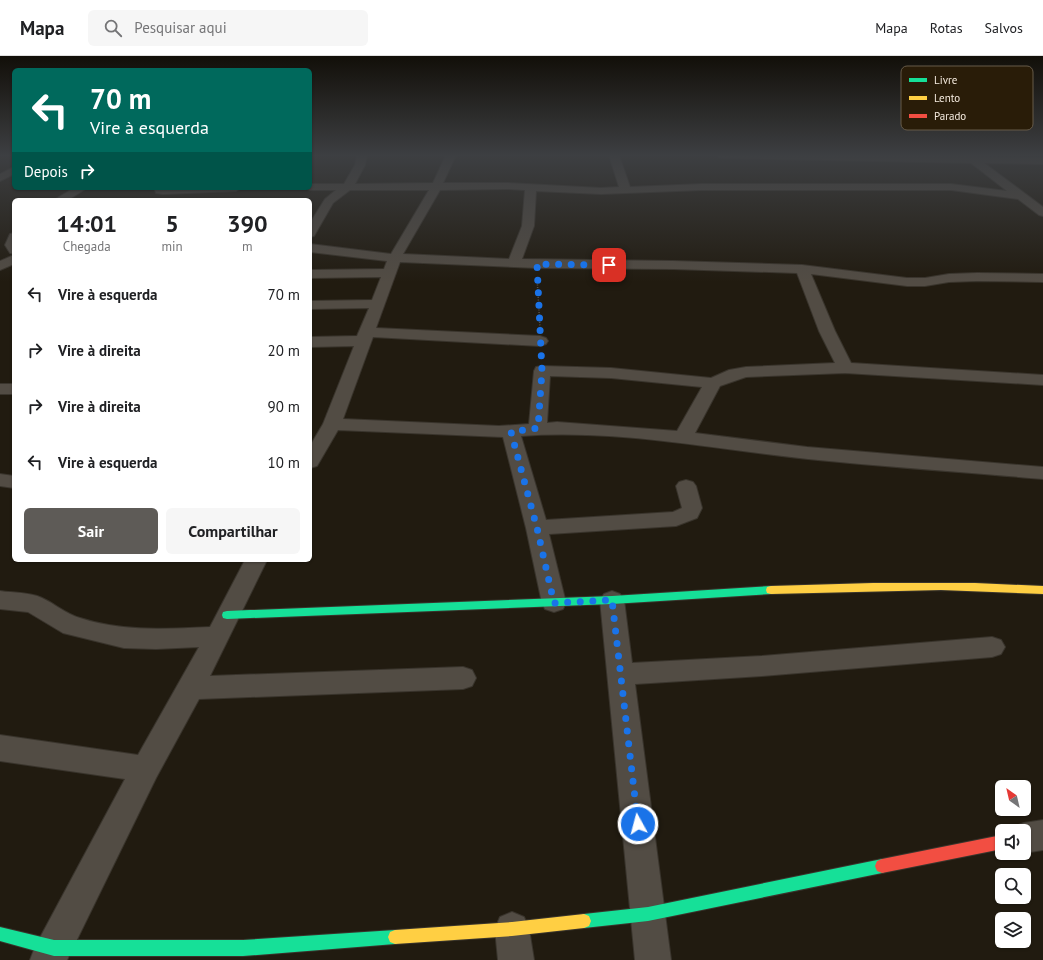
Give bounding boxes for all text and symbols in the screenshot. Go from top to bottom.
search box [88,10,368,46]
text: Mapa [20,16,64,40]
icon: search [102,17,124,39]
text: Pesquisar aqui [134,18,227,37]
text: Mapa [875,19,908,37]
text: Rotas [930,19,963,37]
text: Salvos [985,19,1023,37]
legend [901,66,1033,130]
text: Livre [934,73,958,87]
text: 70 m [90,80,151,117]
icon: left [24,84,76,136]
text: Lento [934,91,960,105]
text: Parado [934,109,966,123]
text: Vire à esquerda [90,116,209,139]
icon: right [76,160,98,182]
text: Depois [24,162,68,181]
text: 14:01 [56,208,117,239]
text: 5 [165,208,179,239]
text: 390 [227,208,268,239]
text: Chegada [63,238,111,255]
text: min [161,238,183,255]
text: m [242,238,253,255]
pin [592,248,626,282]
icon: arrive [598,254,620,276]
icon: left [24,283,46,305]
text: Vire à esquerda [58,285,157,304]
text: 70 m [267,285,300,304]
icon: right [24,339,46,361]
text: Vire à direita [58,341,141,360]
text: 20 m [267,341,300,360]
icon: right [24,395,46,417]
text: Vire à direita [58,397,141,416]
text: 90 m [267,397,300,416]
icon: left [24,451,46,473]
text: Vire à esquerda [58,453,157,472]
text: 10 m [267,453,300,472]
button: Sair [24,508,158,554]
button: Compartilhar [166,508,300,554]
north arrow [995,780,1031,816]
map controls [995,780,1031,948]
position arrow [617,803,659,845]
button: sound [995,824,1031,860]
button: search [995,868,1031,904]
button: layers [995,912,1031,948]

